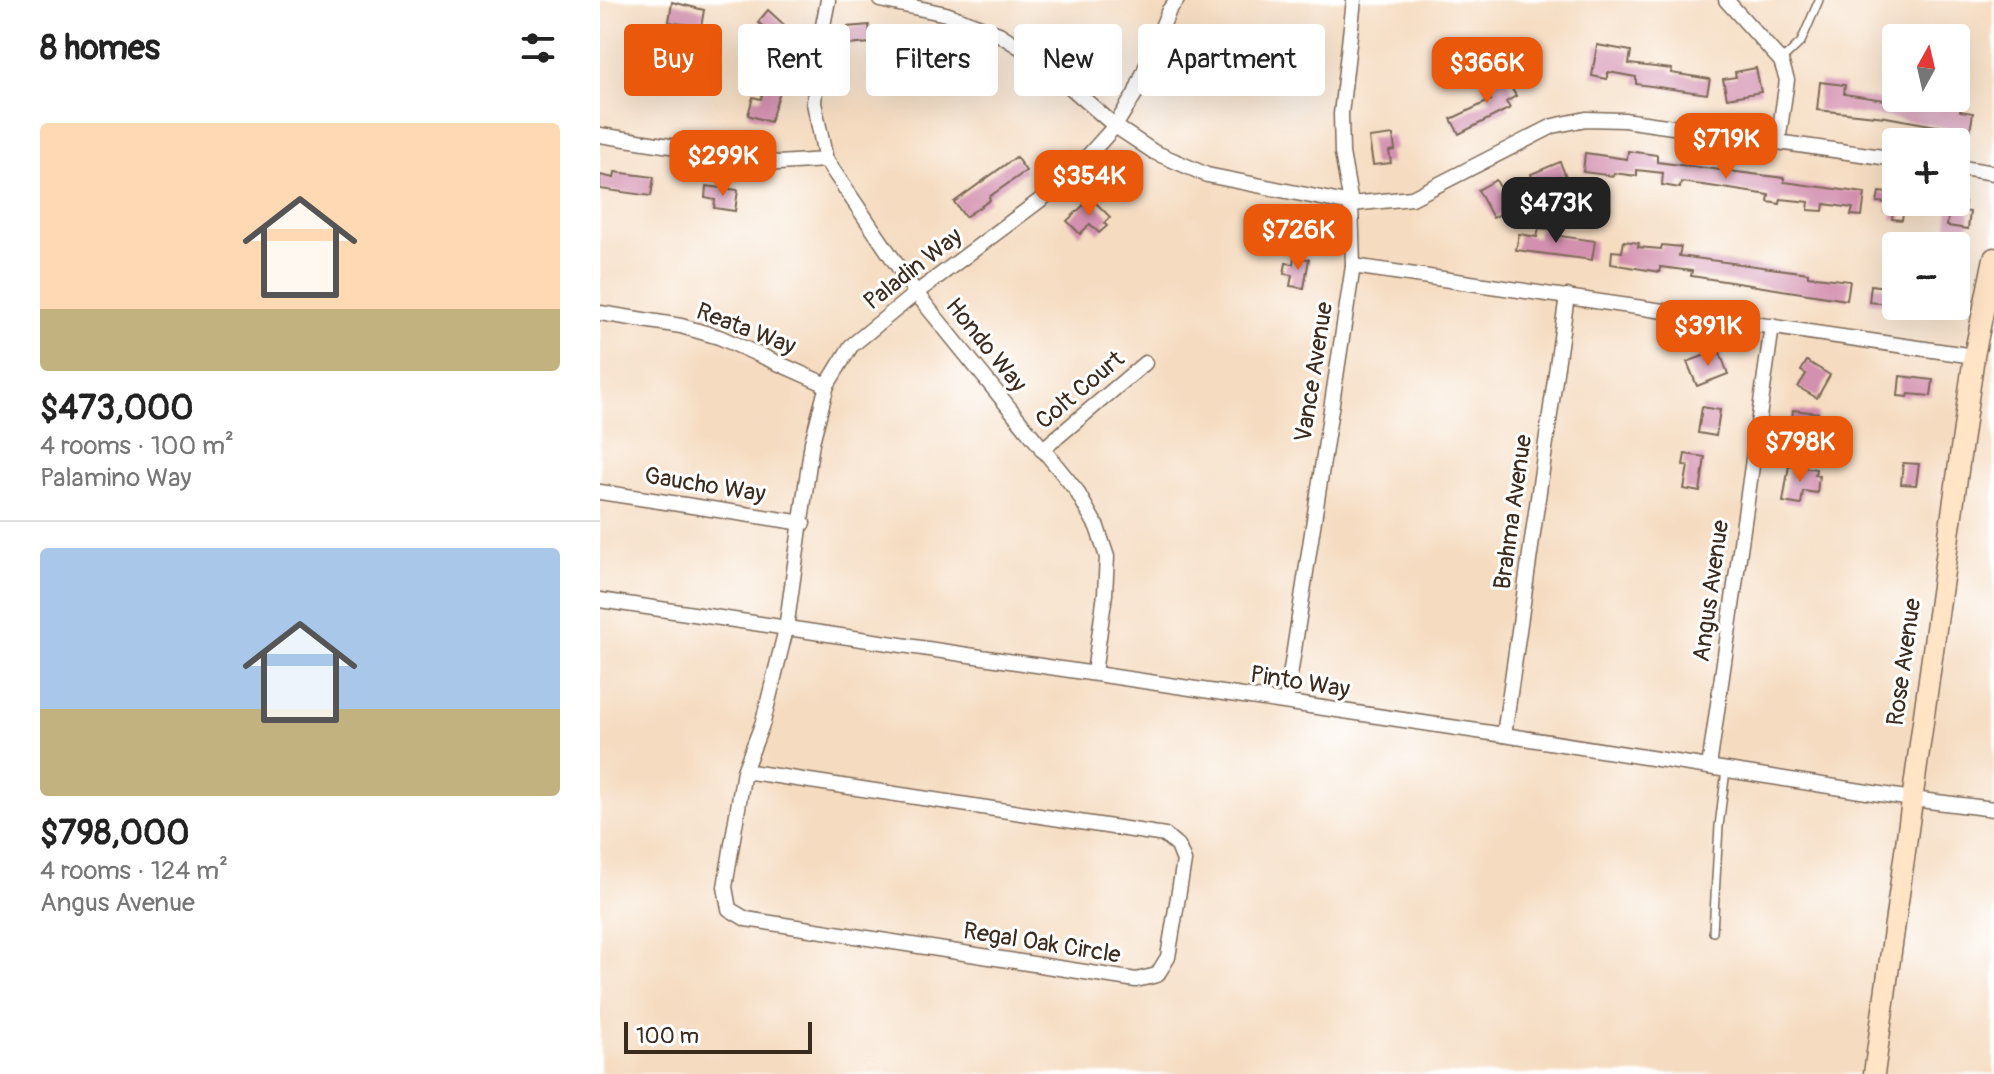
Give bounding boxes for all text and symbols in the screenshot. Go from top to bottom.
chip: Buy [624,24,722,96]
chip: Rent [738,24,850,96]
chip: Filters [866,24,998,96]
chip: New [1014,24,1122,96]
chip: Apartment [1138,24,1325,96]
north arrow [1882,24,1970,112]
map controls [1882,24,1970,320]
icon: filters [516,26,560,70]
text: 8 homes [40,27,160,70]
pin: $366K [1431,37,1543,105]
text: $366K [1450,47,1524,79]
pin: $719K [1670,113,1782,181]
text: $719K [1692,123,1760,155]
button: + [1882,128,1970,216]
pin: $299K [667,130,779,198]
text: $299K [687,140,759,172]
pin: $354K [1033,150,1145,218]
text: $354K [1052,160,1126,192]
icon: home [228,175,372,319]
pin: $473K [1500,177,1612,245]
text: $473K [1519,187,1593,219]
pin: $726K [1242,204,1354,272]
text: $726K [1261,214,1335,246]
street label: Paladin Way [858,222,968,316]
button: − [1882,232,1970,320]
street label: Hondo Way [939,292,1033,398]
street label: Reata Way [692,297,800,361]
street label: Vance Avenue [1289,300,1339,444]
pin: $391K [1652,300,1764,368]
text: $391K [1674,310,1742,342]
street label: Colt Court [1030,345,1130,435]
text: $473,000 [40,387,193,430]
pin: $798K [1744,416,1856,484]
text: $798K [1765,426,1835,458]
text: 4 rooms · 100 m² [40,430,234,462]
street label: Brahma Avenue [1488,433,1538,591]
street label: Gaucho Way [642,461,768,509]
text: Palamino Way [40,462,191,494]
street label: Angus Avenue [1687,518,1735,664]
street label: Rose Avenue [1881,596,1927,728]
icon: home [228,600,372,744]
street label: Pinto Way [1248,660,1352,704]
text: $798,000 [40,812,189,855]
text: 4 rooms · 124 m² [40,855,228,887]
text: Angus Avenue [40,887,195,919]
street label: Regal Oak Circle [961,916,1123,970]
scale bar [624,1018,812,1054]
text: 100 m [636,1022,699,1050]

